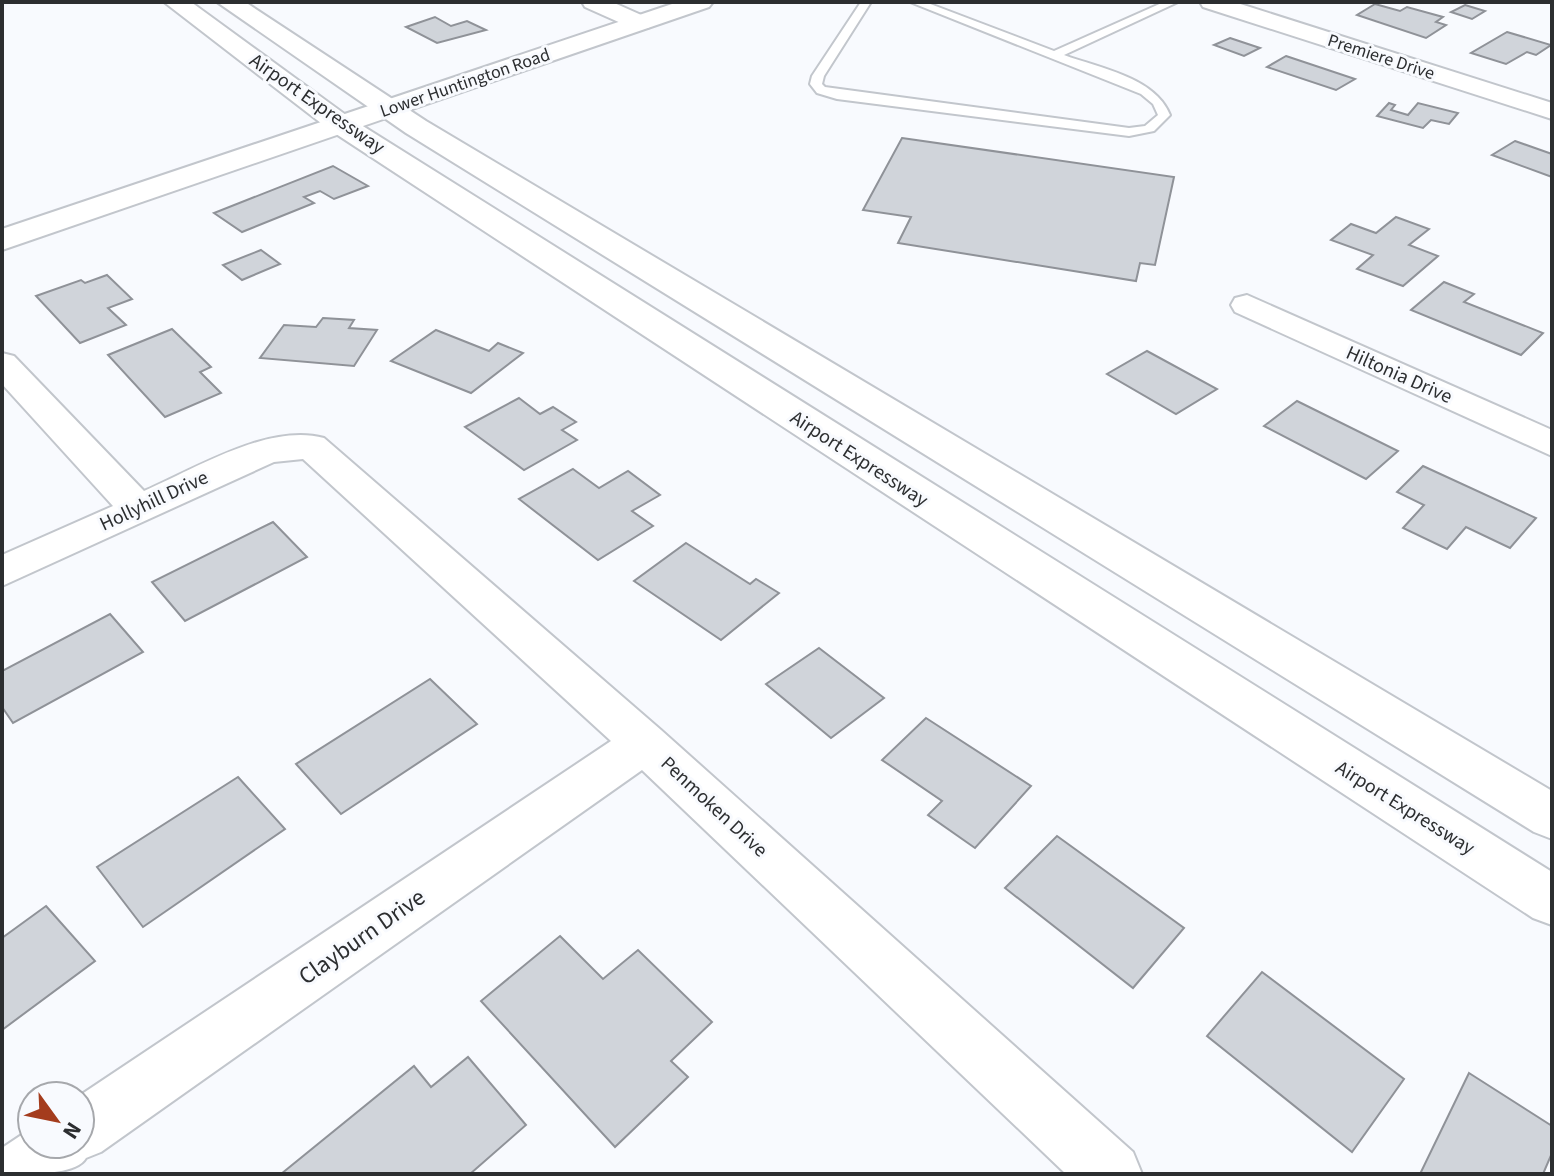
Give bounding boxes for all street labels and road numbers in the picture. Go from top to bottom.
street label: Premiere Drive [1324,28,1438,86]
street label: Lower Huntington Road [377,42,553,124]
street label: Airport Expressway [244,47,391,162]
street label: Hiltonia Drive [1341,339,1457,411]
street label: Airport Expressway [785,404,934,514]
street label: Hollyhill Drive [95,464,213,538]
street label: Penmoken Drive [654,750,774,864]
street label: Airport Expressway [1330,754,1481,862]
street label: Clayburn Drive [291,880,433,994]

